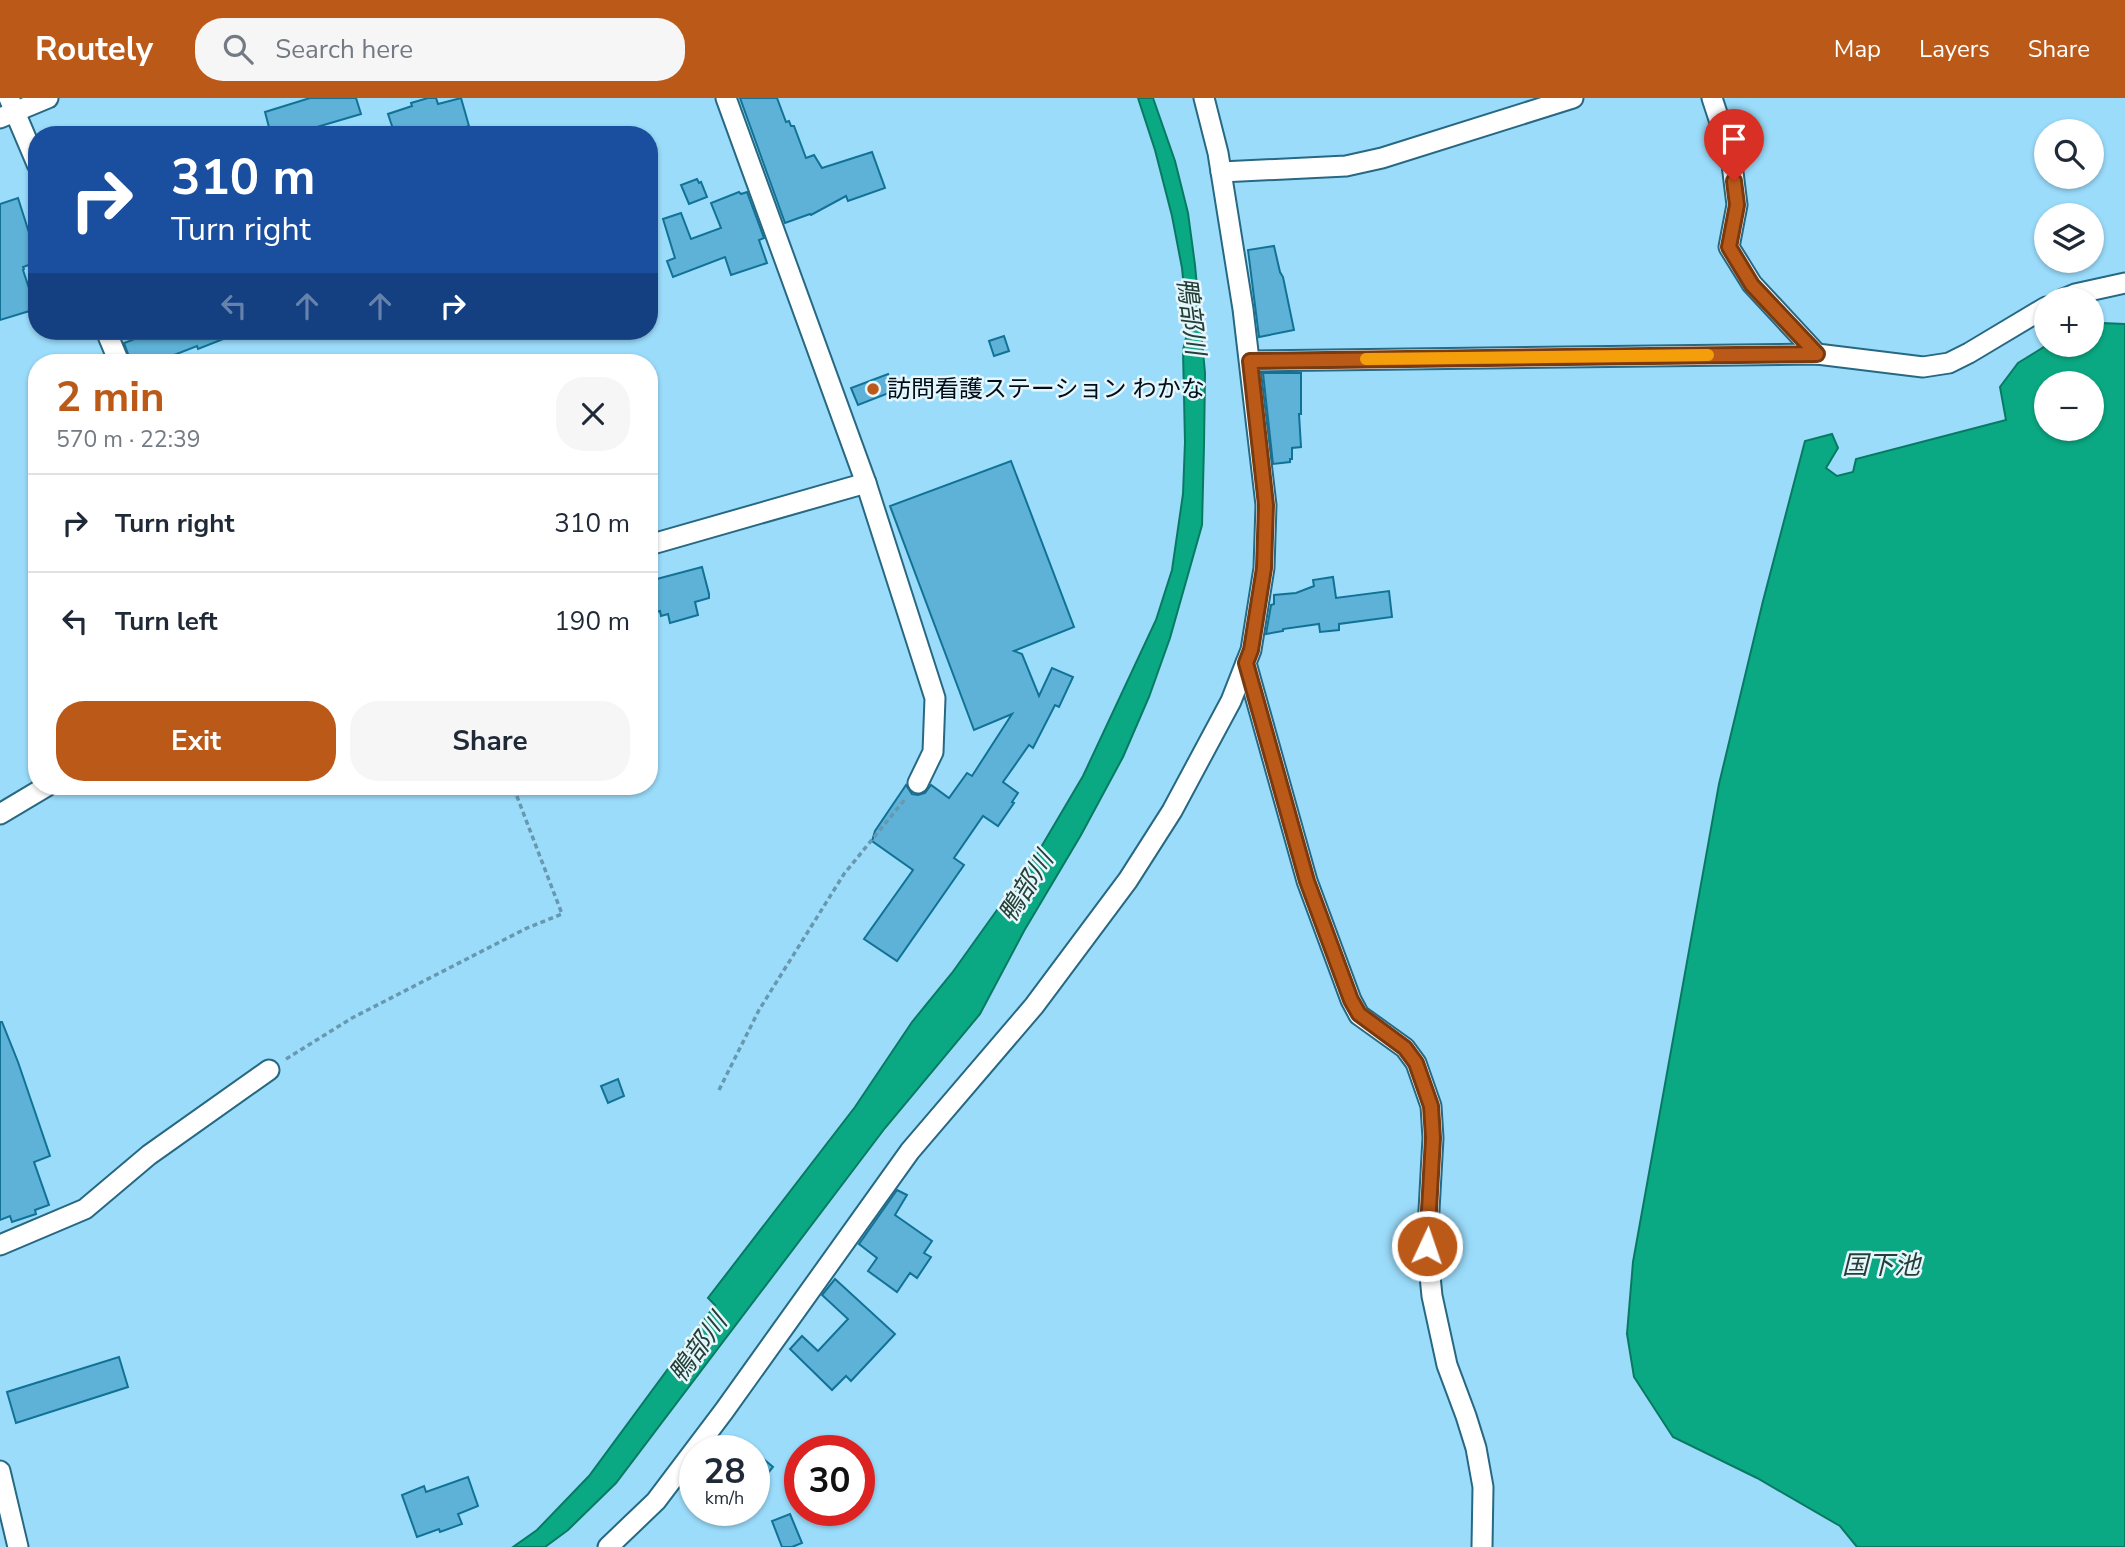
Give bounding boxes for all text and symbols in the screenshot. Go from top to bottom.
search box [195,18,685,81]
text: Routely [35,27,153,72]
icon: search [219,30,257,68]
text: Search here [275,32,413,67]
text: Map [1834,33,1881,65]
text: Layers [1919,33,1990,65]
text: Share [2028,33,2090,65]
pin [1704,109,1764,181]
map controls [2034,119,2104,441]
button: search [2034,119,2104,189]
icon: arrive [1715,120,1753,158]
text: 310 m [171,144,315,211]
icon: right [56,154,147,245]
button: layers [2034,203,2104,273]
text: Turn right [171,208,311,251]
water label: 鴨部川 [1169,275,1213,360]
icon: left [215,287,253,325]
icon: ahead [288,287,326,325]
icon: ahead [361,287,399,325]
icon: right [434,287,472,325]
button: + [2034,287,2104,357]
text: 2 min [56,369,165,426]
button: − [2034,371,2104,441]
place label: 訪問看護ステーション わかな [887,373,1205,405]
button: close [556,377,630,451]
marker: 訪問看護ステーション わかな [865,381,881,397]
text: 570 m · 22:39 [56,424,201,455]
icon: right [56,504,94,542]
text: Turn right [115,506,234,541]
text: 310 m [554,506,630,541]
icon: left [56,602,94,640]
text: Turn left [115,604,218,639]
text: 190 m [554,604,630,639]
button: Exit [56,701,336,781]
button: Share [350,701,630,781]
water label: 鴨部川 [990,842,1063,929]
position arrow [1390,1209,1464,1283]
water label: 国下池 [1842,1248,1923,1283]
water label: 鴨部川 [661,1304,737,1390]
speed limit sign: 30 [784,1435,875,1526]
text: 28 [703,1448,746,1495]
text: km/h [705,1486,744,1510]

